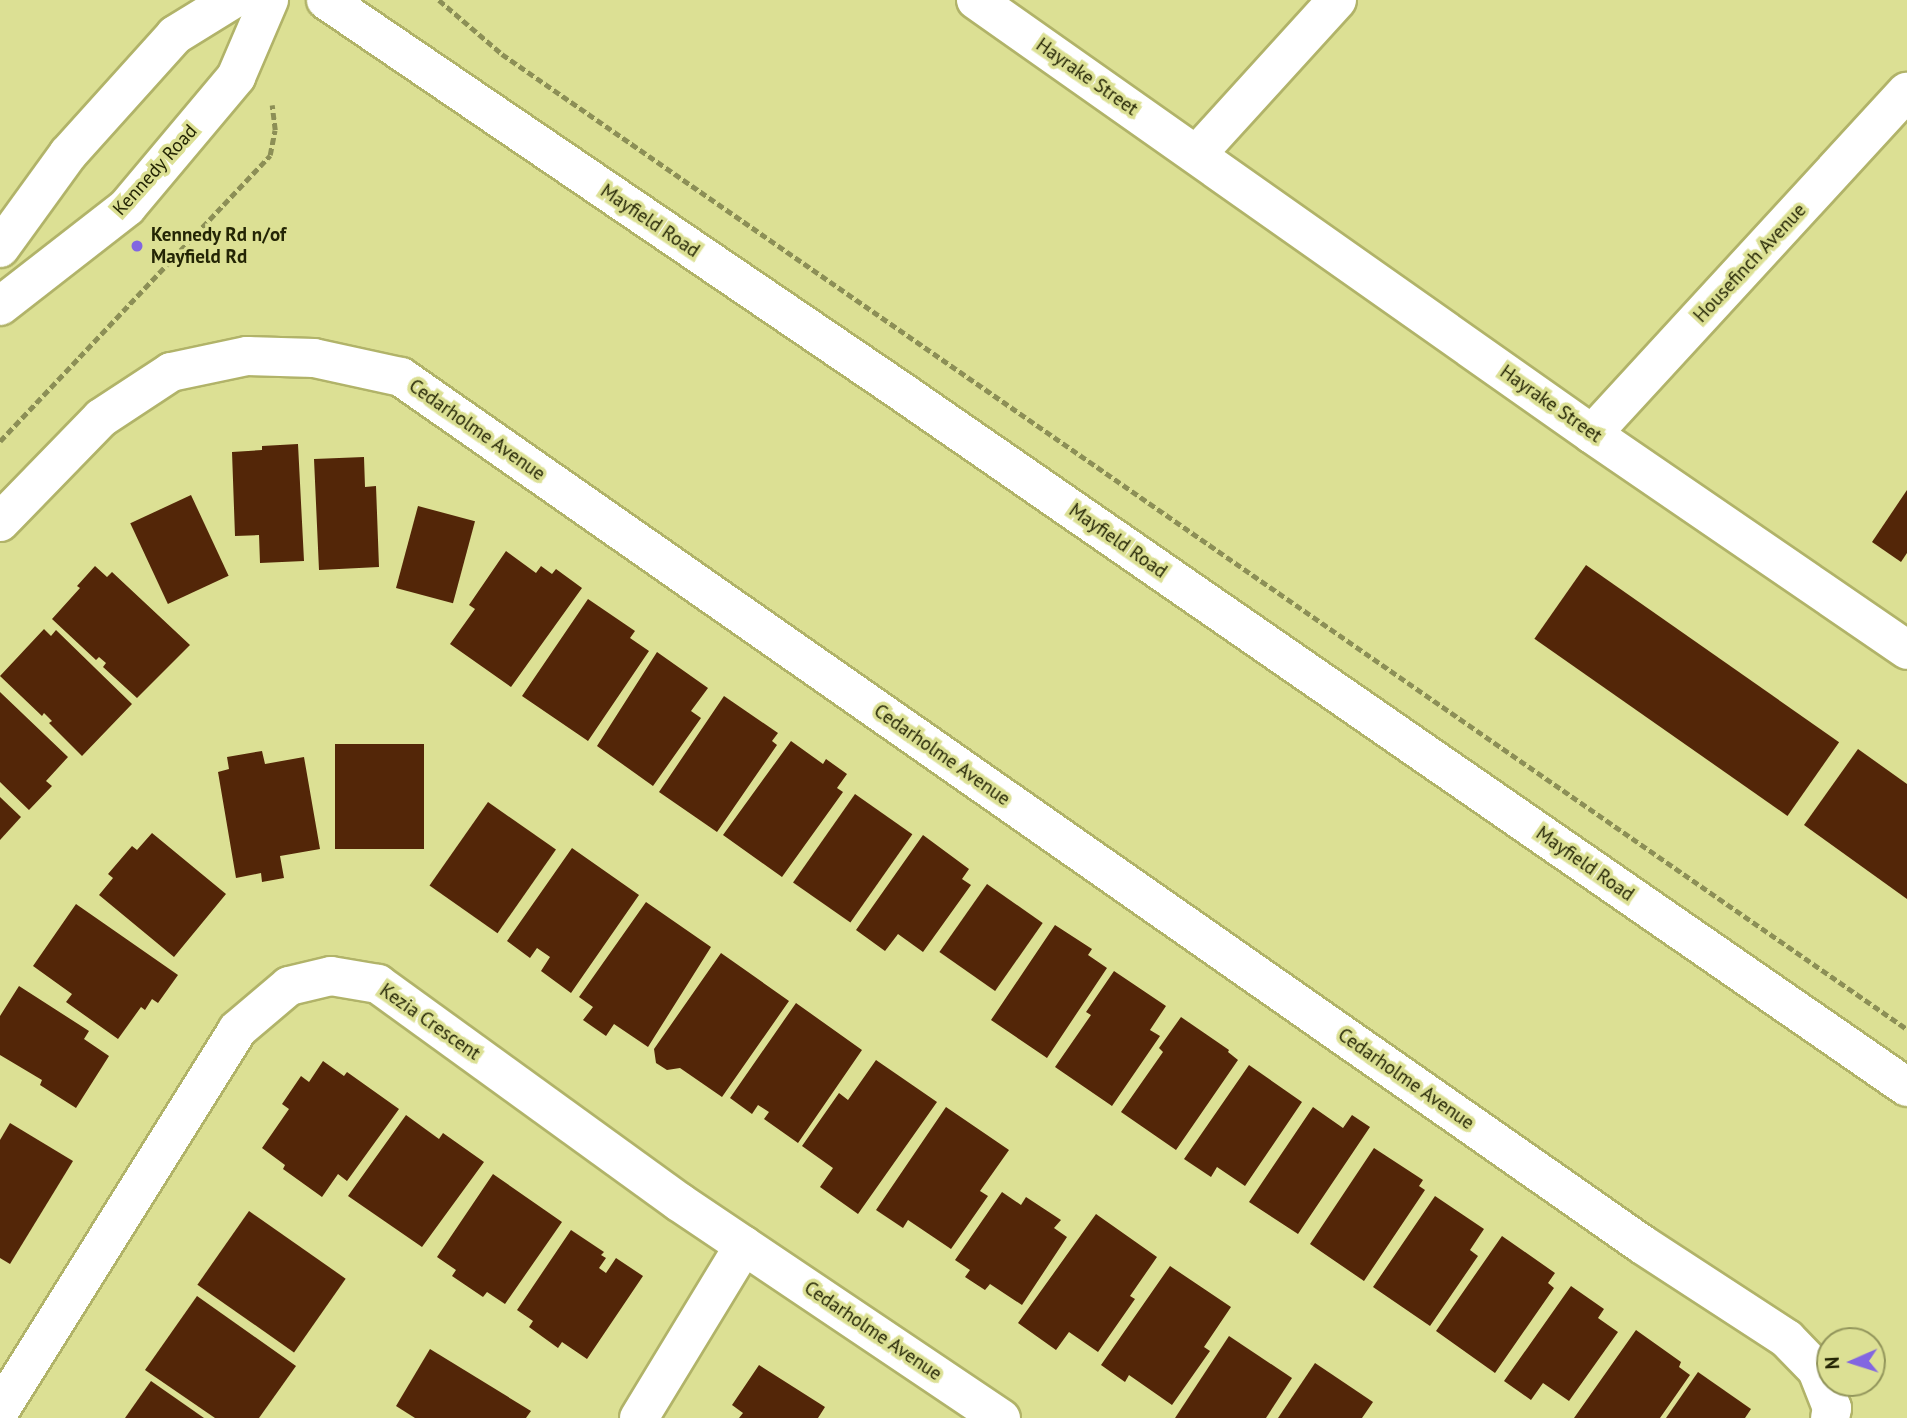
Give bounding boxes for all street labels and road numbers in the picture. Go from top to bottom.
street label: Hayrake Street [1032,34,1142,120]
street label: Kennedy Road [108,120,202,220]
street label: Mayfield Road [596,180,704,262]
street label: Housefinch Avenue [1689,199,1811,327]
street label: Hayrake Street [1496,361,1606,447]
street label: Cedarholme Avenue [404,374,550,486]
street label: Mayfield Road [1065,499,1171,583]
street label: Cedarholme Avenue [869,699,1015,811]
street label: Mayfield Road [1532,822,1638,906]
street label: Kezia Crescent [375,979,485,1065]
street label: Cedarholme Avenue [1333,1023,1479,1135]
street label: Cedarholme Avenue [800,1276,946,1386]

